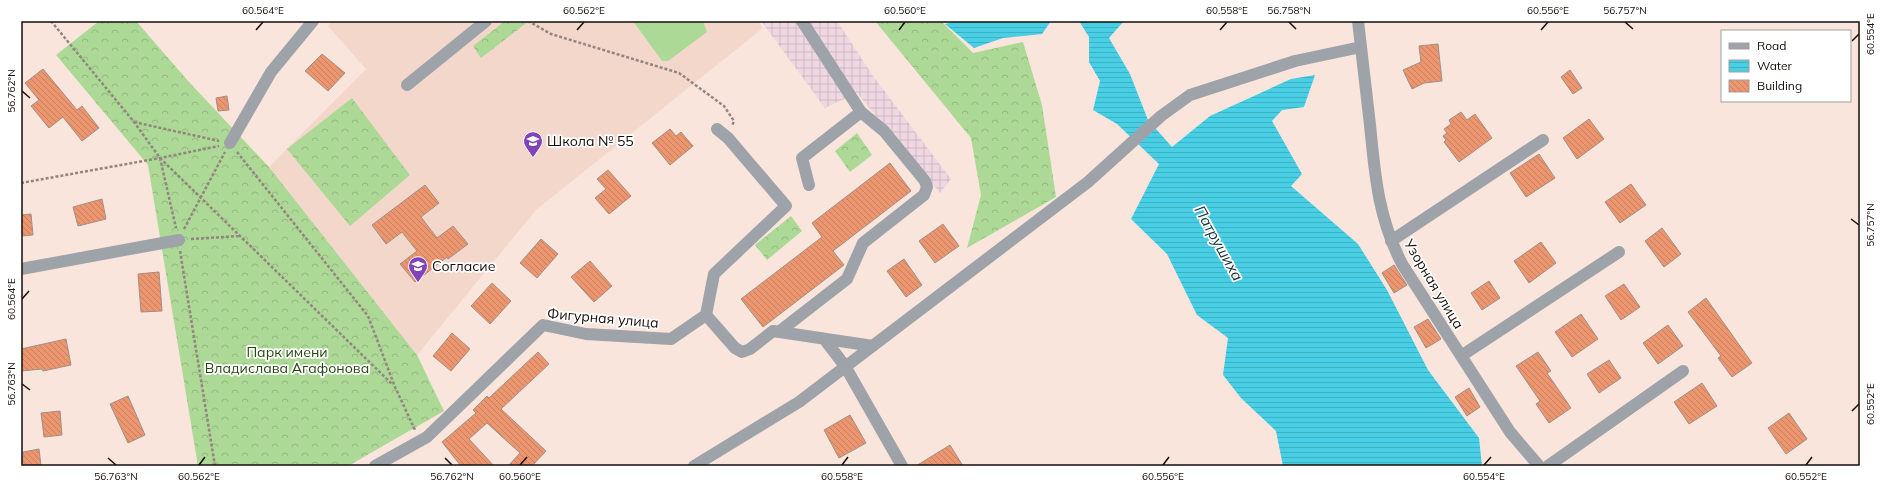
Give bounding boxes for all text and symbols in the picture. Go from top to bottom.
text: 60.564°E [242,4,284,17]
text: 60.562°E [563,4,605,17]
text: 60.560°E [884,4,926,17]
text: 60.558°E [1206,4,1248,17]
text: 56.758°N [1267,4,1311,17]
text: 60.556°E [1527,4,1569,17]
text: 56.757°N [1603,4,1647,17]
text: 60.554°E [1864,13,1877,55]
legend [1721,30,1851,102]
text: Road [1757,38,1786,53]
text: Water [1757,58,1793,73]
text: 56.762°N [5,69,18,113]
text: Building [1757,78,1802,93]
school or university icon: Школа № 55 [522,130,544,158]
place label: Школа № 55 [547,132,634,150]
water label: Патрушиха [1191,202,1247,284]
text: 56.757°N [1864,203,1877,247]
street label: Узорная улица [1400,235,1468,332]
school or university icon: Согласие [407,255,429,283]
place label: Согласие [432,257,496,275]
text: 60.564°E [5,278,18,320]
street label: Фигурная улица [546,304,660,332]
park label: Парк имени Владислава Агафонова [205,343,369,377]
text: 56.763°N [5,362,18,406]
text: 60.552°E [1864,383,1877,425]
text: 56.763°N [94,470,138,483]
text: 60.562°E [178,470,220,483]
text: 56.762°N [430,470,474,483]
text: 60.560°E [499,470,541,483]
text: 60.558°E [821,470,863,483]
text: 60.556°E [1142,470,1184,483]
text: 60.554°E [1463,470,1505,483]
text: 60.552°E [1785,470,1827,483]

